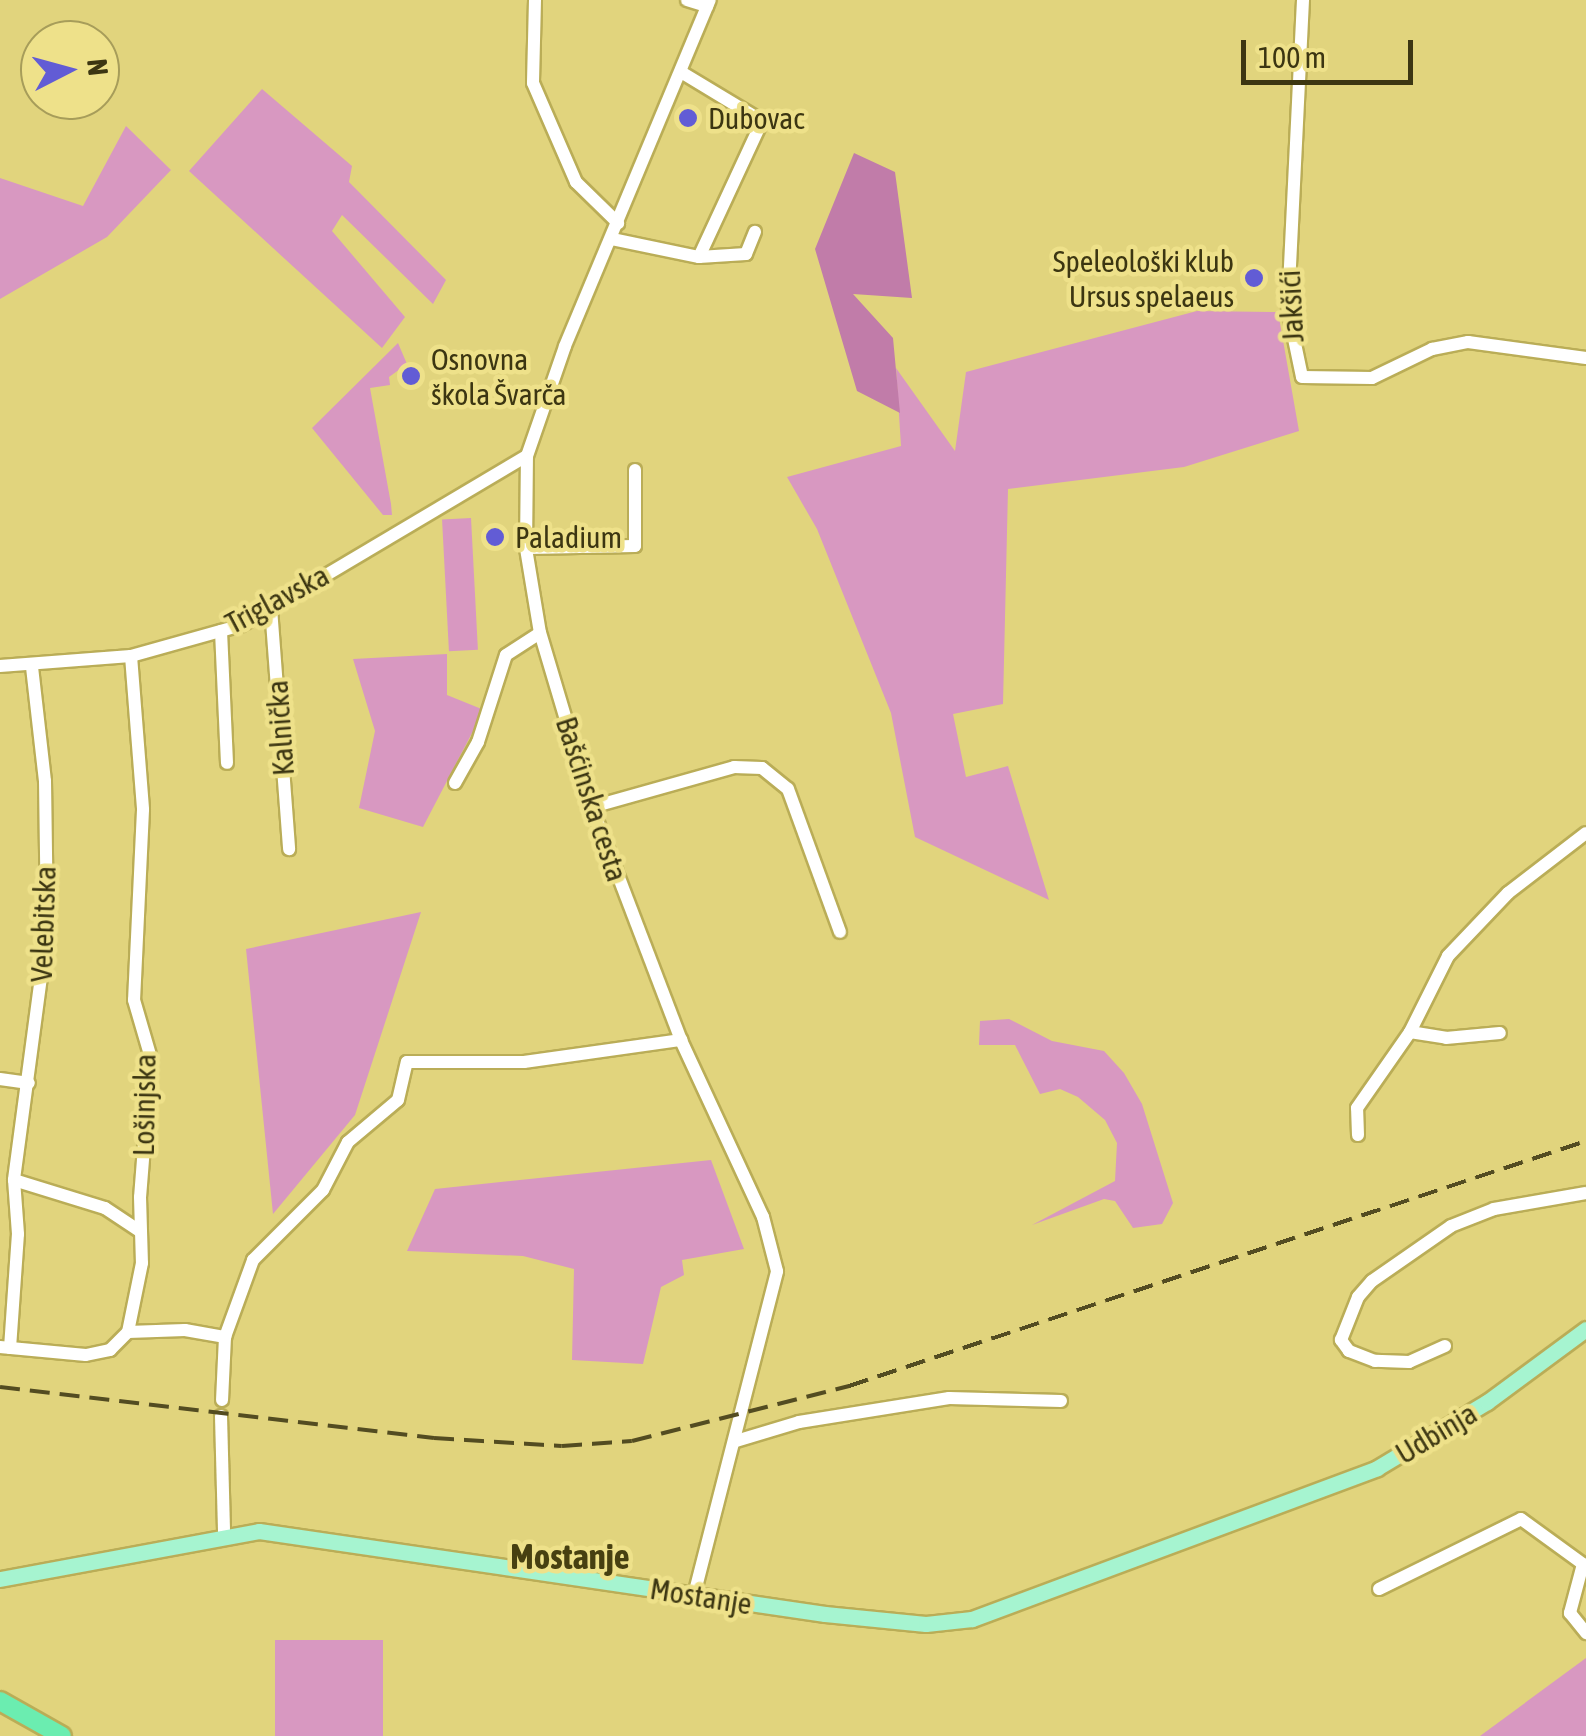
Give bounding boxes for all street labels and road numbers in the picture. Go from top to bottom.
street label: Jakšići [1271,269,1311,343]
street label: Triglavska [219,557,335,641]
street label: Kalnička [259,679,301,777]
street label: Bašćinska cesta [548,712,636,886]
street label: Velebitska [23,865,63,983]
street label: Lošinjska [125,1053,163,1157]
street label: Udbinja [1389,1395,1483,1471]
street label: Mostanje [648,1570,754,1622]

